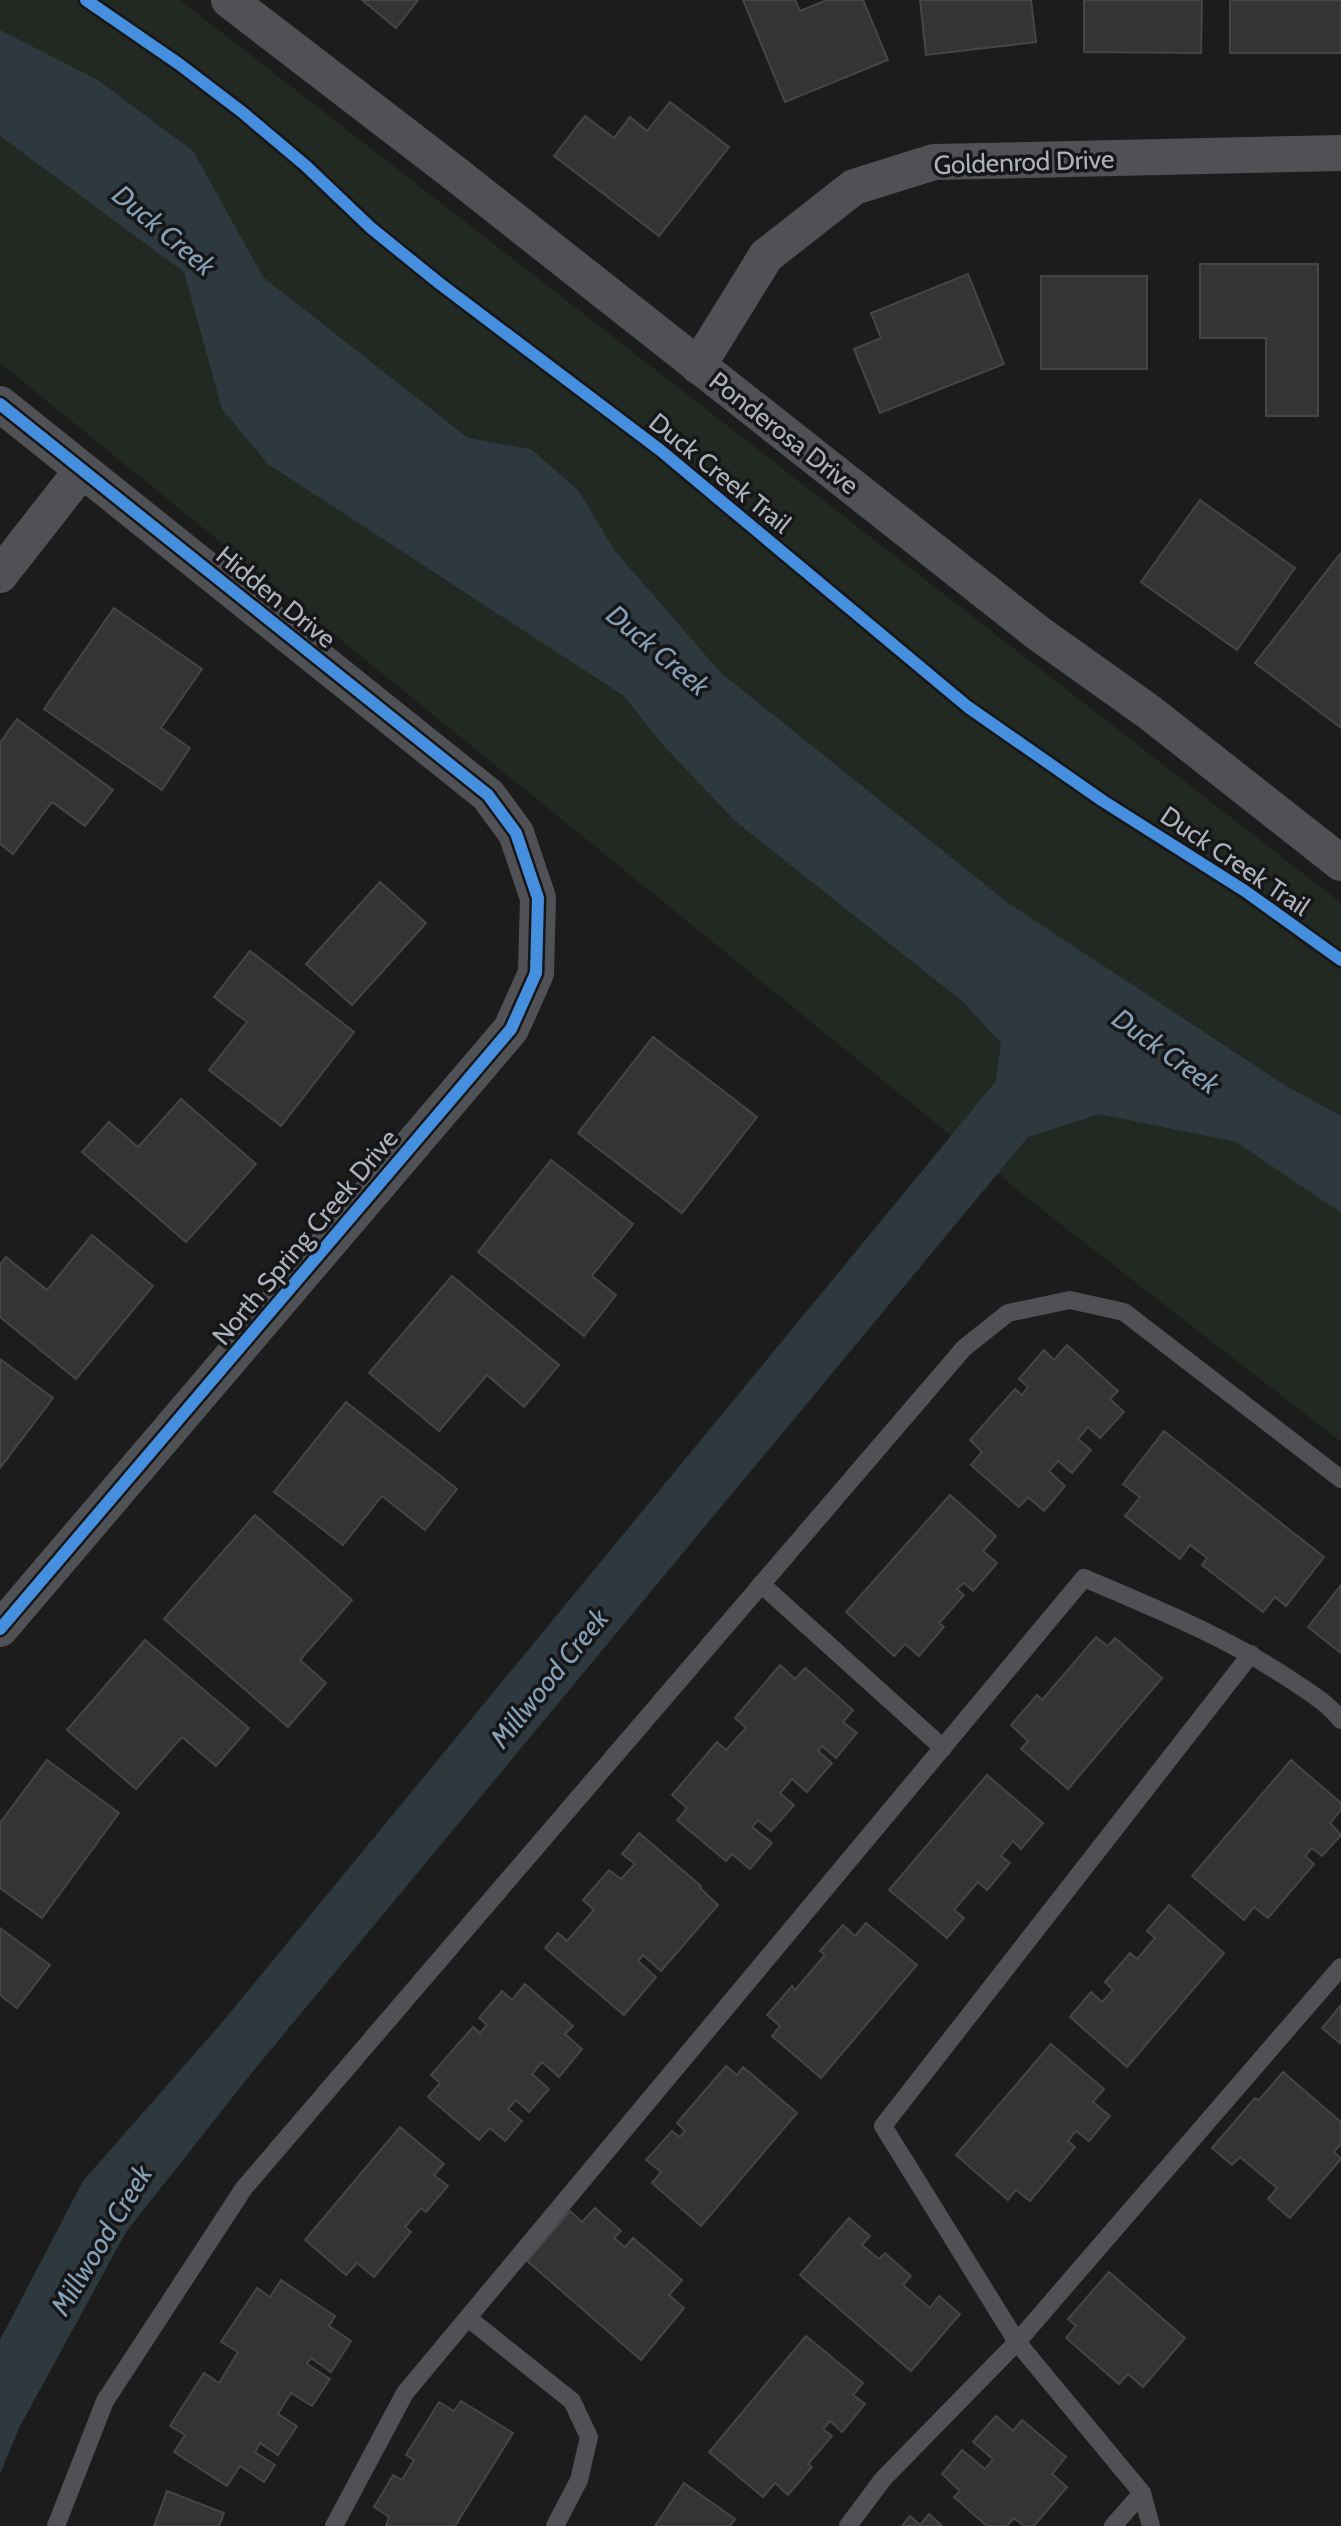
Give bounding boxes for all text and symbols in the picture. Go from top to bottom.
street label: Goldenrod Drive [933,143,1115,181]
water label: Duck Creek [106,177,223,283]
street label: Ponderosa Drive [703,365,865,501]
street label: Duck Creek Trail [643,406,797,540]
street label: Hidden Drive [210,539,342,655]
water label: Duck Creek [600,597,717,703]
street label: Duck Creek Trail [1154,799,1316,923]
water label: Duck Creek [1106,1001,1227,1102]
street label: North Spring Creek Drive [205,1123,405,1351]
water label: Millwood Creek [482,1601,616,1755]
water label: Millwood Creek [42,2158,160,2322]

